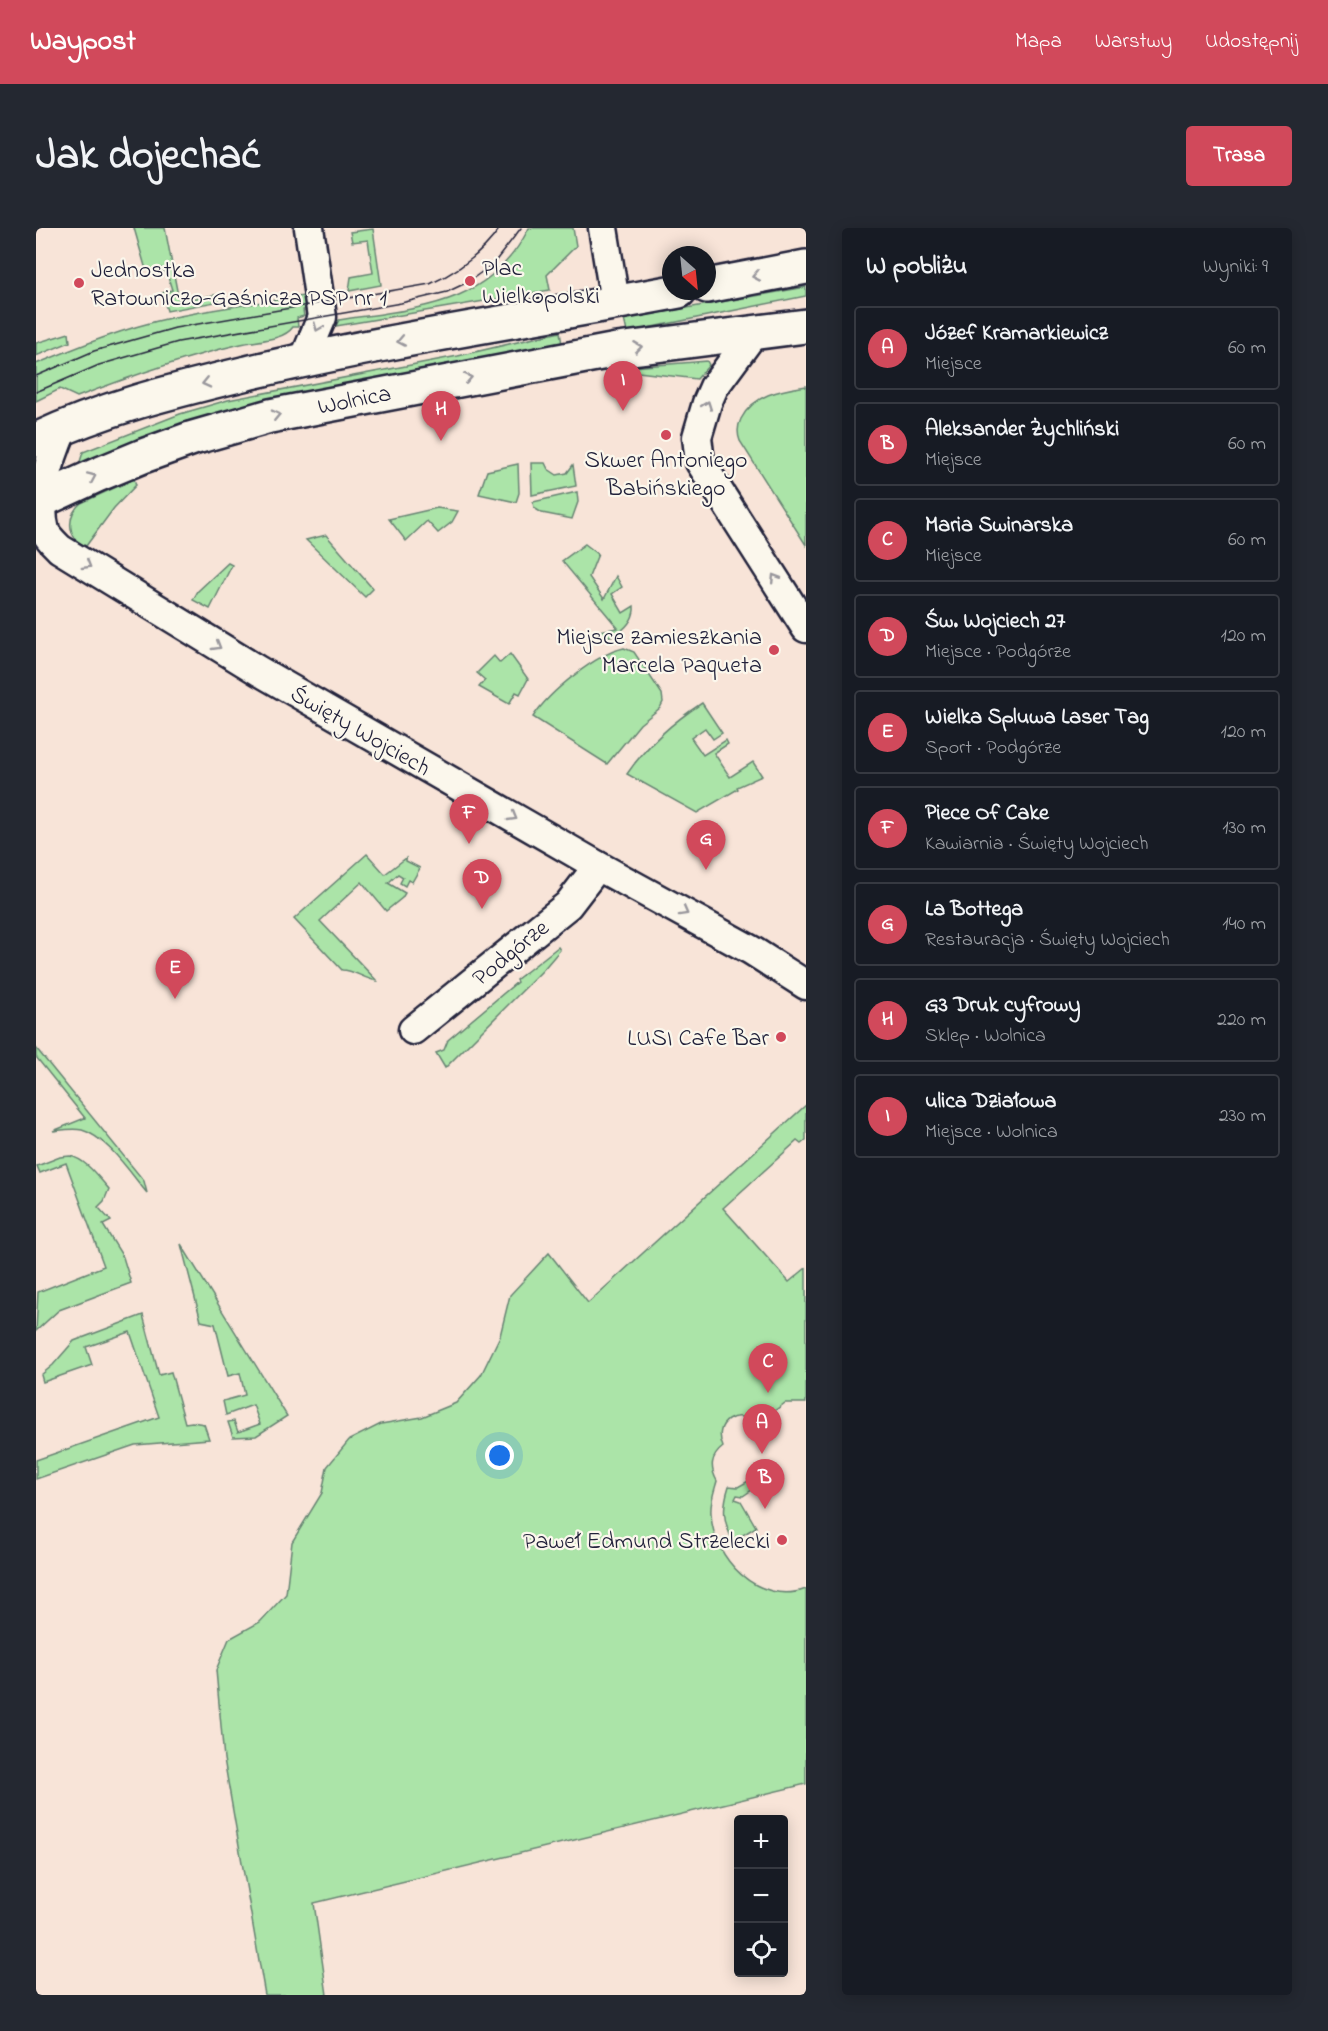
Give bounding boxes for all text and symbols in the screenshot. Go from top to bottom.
text: Waypost [30,22,136,63]
text: Mapa [1015,27,1062,57]
text: Warstwy [1095,27,1172,57]
text: Udostępnij [1205,27,1298,57]
text: Jak dojechać [36,126,260,187]
button: Trasa [1186,126,1292,186]
north arrow [662,246,716,300]
text: W pobliżu [866,248,967,286]
place label: Plac Wielkopolski [482,252,600,315]
text: Wyniki: 9 [1203,253,1268,282]
place label: Jednostka Ratowniczo-Gaśnicza PSP nr 1 [91,254,388,317]
one-way arrow [752,269,762,282]
marker: Plac Wielkopolski [463,274,477,288]
marker: Jednostka Ratowniczo-Gaśnicza PSP nr 1 [72,276,86,290]
text: Józef Kramarkiewicz [925,318,1108,350]
one-way arrow [313,320,325,331]
one-way arrow [396,334,406,347]
text: A [881,334,894,363]
text: 60 m [1228,334,1266,363]
one-way arrow [634,342,643,354]
text: Miejsce [925,350,982,379]
pin: I [604,362,642,411]
one-way arrow [462,372,472,385]
one-way arrow [201,376,211,389]
street label: Wolnica [315,377,394,426]
pin: H [422,392,460,441]
one-way arrow [699,401,712,411]
one-way arrow [271,409,281,422]
text: Aleksander Żychliński [925,414,1119,446]
marker: Skwer Antoniego Babińskiego [659,428,673,442]
text: B [881,430,894,459]
text: 60 m [1228,430,1266,459]
place label: Skwer Antoniego Babińskiego [584,444,748,507]
text: Miejsce [925,446,982,475]
one-way arrow [85,473,96,485]
text: Maria Swinarska [925,510,1073,542]
text: C [882,526,893,555]
text: 60 m [1228,526,1266,555]
text: Miejsce [925,542,982,571]
one-way arrow [81,558,91,569]
one-way arrow [770,574,782,584]
text: Św. Wojciech 27 [925,606,1065,638]
place label: Miejsce zamieszkania Marcela Paqueta [556,621,762,684]
text: D [880,622,895,651]
text: 120 m [1221,622,1266,651]
one-way arrow [211,638,221,650]
text: Miejsce · Podgórze [925,638,1071,667]
marker: Miejsce zamieszkania Marcela Paqueta [767,643,781,657]
street label: Święty Wojciech [283,678,436,787]
text: Wielka Spluwa Laser Tag [925,702,1149,734]
text: E [881,718,894,747]
text: 120 m [1221,718,1266,747]
text: Sport · Podgórze [925,734,1061,763]
pin: F [450,794,488,844]
text: Piece Of Cake [925,798,1049,830]
one-way arrow [507,810,517,822]
text: F [881,814,894,843]
text: 130 m [1222,814,1266,843]
pin: G [686,820,726,870]
text: Kawiarnia · Święty Wojciech [925,830,1148,859]
pin: D [462,860,502,909]
text: La Bottega [925,894,1023,926]
one-way arrow [677,905,688,916]
text: G [881,910,894,939]
text: 140 m [1222,910,1266,939]
street label: Podgórze [466,912,558,996]
text: Restauracja · Święty Wojciech [925,926,1170,955]
pin: E [156,950,194,999]
text: G3 Druk cyfrowy [925,990,1080,1022]
text: H [882,1006,893,1035]
text: 220 m [1217,1006,1266,1035]
place label: LUSI Cafe Bar [627,1022,770,1057]
text: Sklep · Wolnica [925,1022,1046,1051]
marker: LUSI Cafe Bar [774,1030,788,1044]
text: ulica Działowa [925,1086,1056,1118]
text: I [885,1102,890,1131]
text: 230 m [1219,1102,1266,1131]
text: Miejsce · Wolnica [925,1118,1058,1147]
pin: C [748,1344,788,1393]
pin: A [742,1404,782,1454]
your location [485,1441,514,1470]
pin: B [746,1460,784,1509]
place label: Paweł Edmund Strzelecki [523,1525,770,1560]
marker: Paweł Edmund Strzelecki [775,1533,789,1547]
map controls [734,1815,788,1977]
button: + [734,1815,788,1869]
button: − [734,1869,788,1923]
button: locate [734,1923,788,1977]

